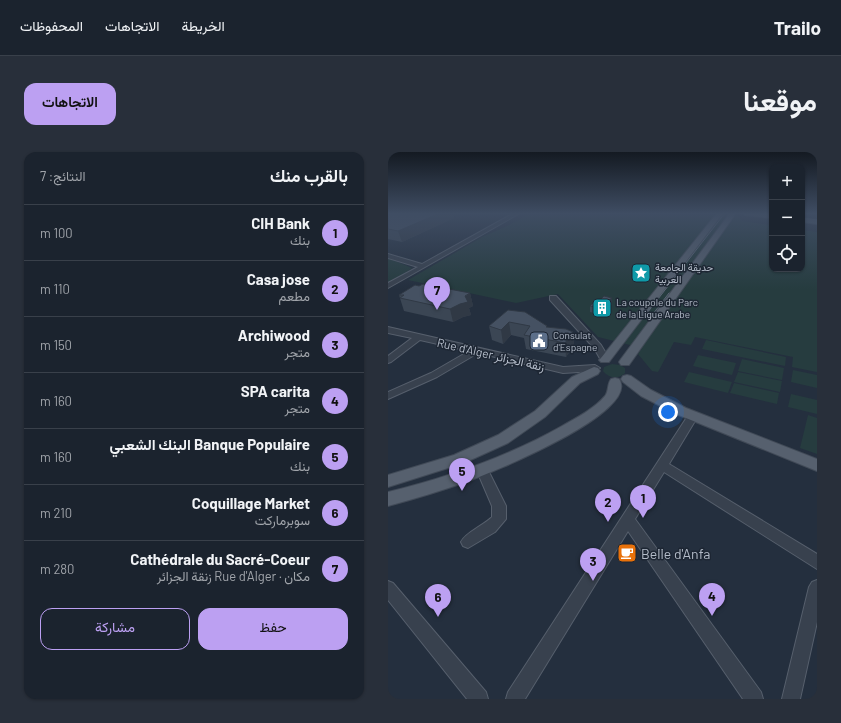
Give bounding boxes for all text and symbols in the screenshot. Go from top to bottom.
text: Trailo [774,16,821,39]
text: المحفوظات [20,17,83,34]
text: الاتجاهات [105,17,159,34]
text: الخريطة [181,17,225,34]
button: الاتجاهات [24,83,116,125]
text: موقعنا [743,83,817,117]
map controls [769,164,805,272]
button: + [769,164,805,200]
text: بالقرب منك [270,165,348,185]
text: النتائج: 7 [40,168,86,184]
button: − [769,200,805,236]
text: CIH Bank [251,214,310,232]
text: 100 m [40,225,73,241]
text: 1 [333,225,337,241]
text: بنك [290,232,310,248]
button: locate [769,236,805,272]
place label: حديقة الجامعة العربية [655,261,713,286]
place icon: حديقة الجامعة العربية [630,262,652,284]
text: Casa jose [247,270,310,288]
pin: 7 [424,277,450,310]
text: 110 m [40,281,70,297]
text: 2 [331,281,339,297]
text: مطعم [279,288,310,304]
place label: La coupole du Parc de la Ligue Arabe [616,296,698,320]
building icon: La coupole du Parc de la Ligue Arabe [591,297,613,319]
text: Archiwood [238,326,310,344]
place label: Consulat d'Espagne [553,329,597,353]
public building icon: Consulat d'Espagne [528,330,550,352]
street label: Rue d'Alger زنقة الجزائر [435,335,546,375]
text: 150 m [40,337,72,353]
text: 3 [331,337,339,353]
text: متجر [285,344,310,360]
text: SPA carita [241,382,310,400]
text: 160 m [40,393,72,409]
text: 4 [331,393,339,409]
text: متجر [285,400,310,416]
your location [658,402,678,422]
text: Banque Populaire البنك الشعبي [109,435,310,453]
text: 160 m [40,449,72,465]
text: 5 [332,449,339,465]
text: بنك [290,458,310,474]
pin: 5 [449,458,475,491]
pin: 1 [630,485,656,518]
pin: 2 [595,489,621,522]
text: Coquillage Market [192,494,310,512]
text: 210 m [40,505,72,521]
text: 6 [332,505,339,521]
text: سوبرماركت [255,512,310,528]
cafe icon: Belle d'Anfa [616,542,638,564]
place label: Belle d'Anfa [641,545,711,562]
pin: 3 [580,548,606,581]
text: Cathédrale du Sacré-Coeur [130,550,310,568]
text: 280 m [40,561,74,577]
text: 7 [332,561,338,577]
text: مكان · Rue d'Alger زنقة الجزائر [157,568,310,584]
pin: 4 [699,583,725,616]
pin: 6 [425,584,451,617]
button: مشاركة [40,608,190,650]
button: حفظ [198,608,348,650]

